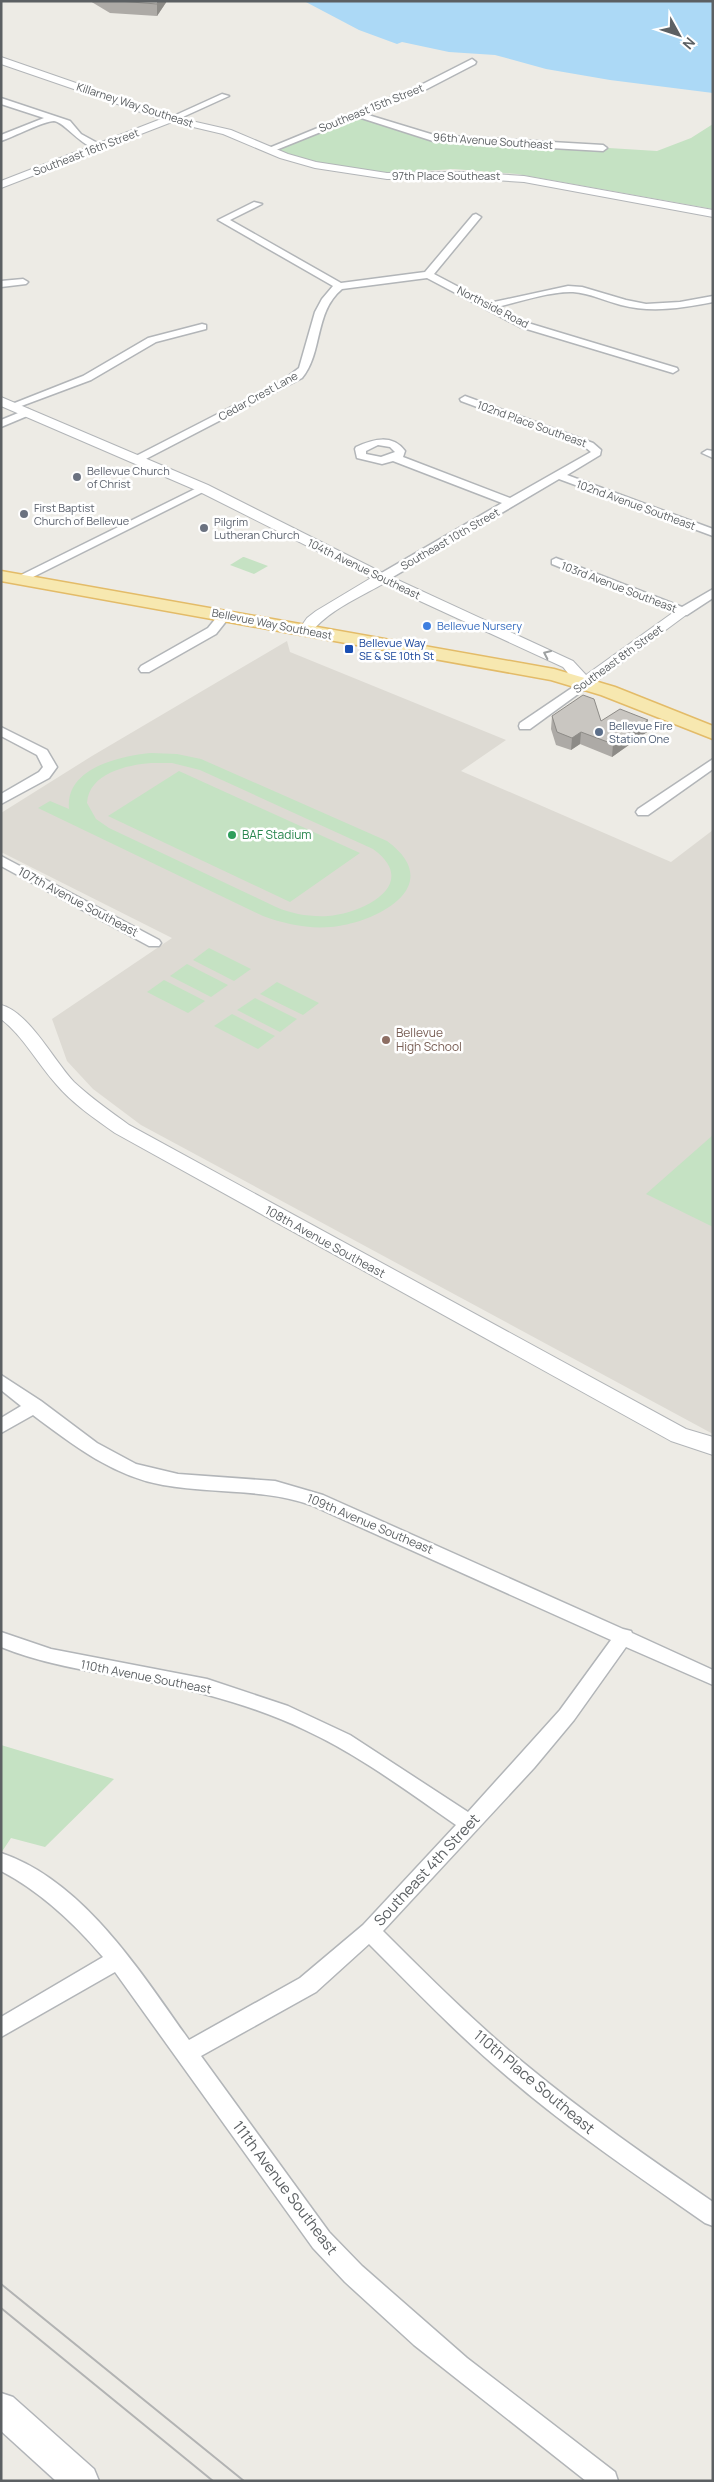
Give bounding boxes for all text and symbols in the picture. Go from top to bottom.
north arrow [654,10,704,60]
text: N [679,34,700,54]
street label: Killarney Way Southeast [75,79,196,131]
street label: Southeast 15th Street [316,80,425,135]
street label: Southeast 16th Street [31,124,141,179]
street label: 96th Avenue Southeast [433,129,553,152]
street label: 97th Place Southeast [392,168,500,183]
street label: Northside Road [455,282,532,331]
street label: Cedar Crest Lane [216,367,300,424]
street label: 102nd Place Southeast [475,397,589,450]
place label: Bellevue Church of Christ [87,463,170,491]
marker: Bellevue Church of Christ [71,471,83,483]
street label: 102nd Avenue Southeast [575,476,698,533]
place label: First Baptist Church of Bellevue [34,500,130,528]
street label: Southeast 10th Street [397,504,502,573]
marker: First Baptist Church of Bellevue [18,508,30,520]
place label: Pilgrim Lutheran Church [214,514,300,542]
marker: Pilgrim Lutheran Church [198,522,210,534]
street label: 104th Avenue Southeast [305,535,423,602]
street label: 103rd Avenue Southeast [559,558,679,616]
street label: Bellevue Way Southeast [211,604,334,643]
place label: Bellevue Nursery [437,618,522,633]
marker: Bellevue Nursery [421,620,433,632]
street label: Southeast 8th Street [570,621,666,696]
place label: Bellevue Way SE & SE 10th St [359,635,434,663]
marker: Bellevue Way SE & SE 10th St [343,643,355,655]
one-way arrow [543,650,552,660]
place label: Bellevue Fire Station One [609,718,673,746]
marker: Bellevue Fire Station One [593,726,605,738]
place label: BAF Stadium [242,826,312,843]
marker: BAF Stadium [226,829,238,841]
street label: 107th Avenue Southeast [15,863,142,941]
place label: Bellevue High School [396,1024,462,1055]
marker: Bellevue High School [380,1034,392,1046]
street label: 108th Avenue Southeast [262,1201,389,1282]
street label: 109th Avenue Southeast [305,1489,436,1558]
street label: 110th Avenue Southeast [79,1656,213,1698]
street label: Southeast 4th Street [369,1809,484,1930]
street label: 110th Place Southeast [469,2025,599,2139]
street label: 111th Avenue Southeast [228,2116,343,2259]

